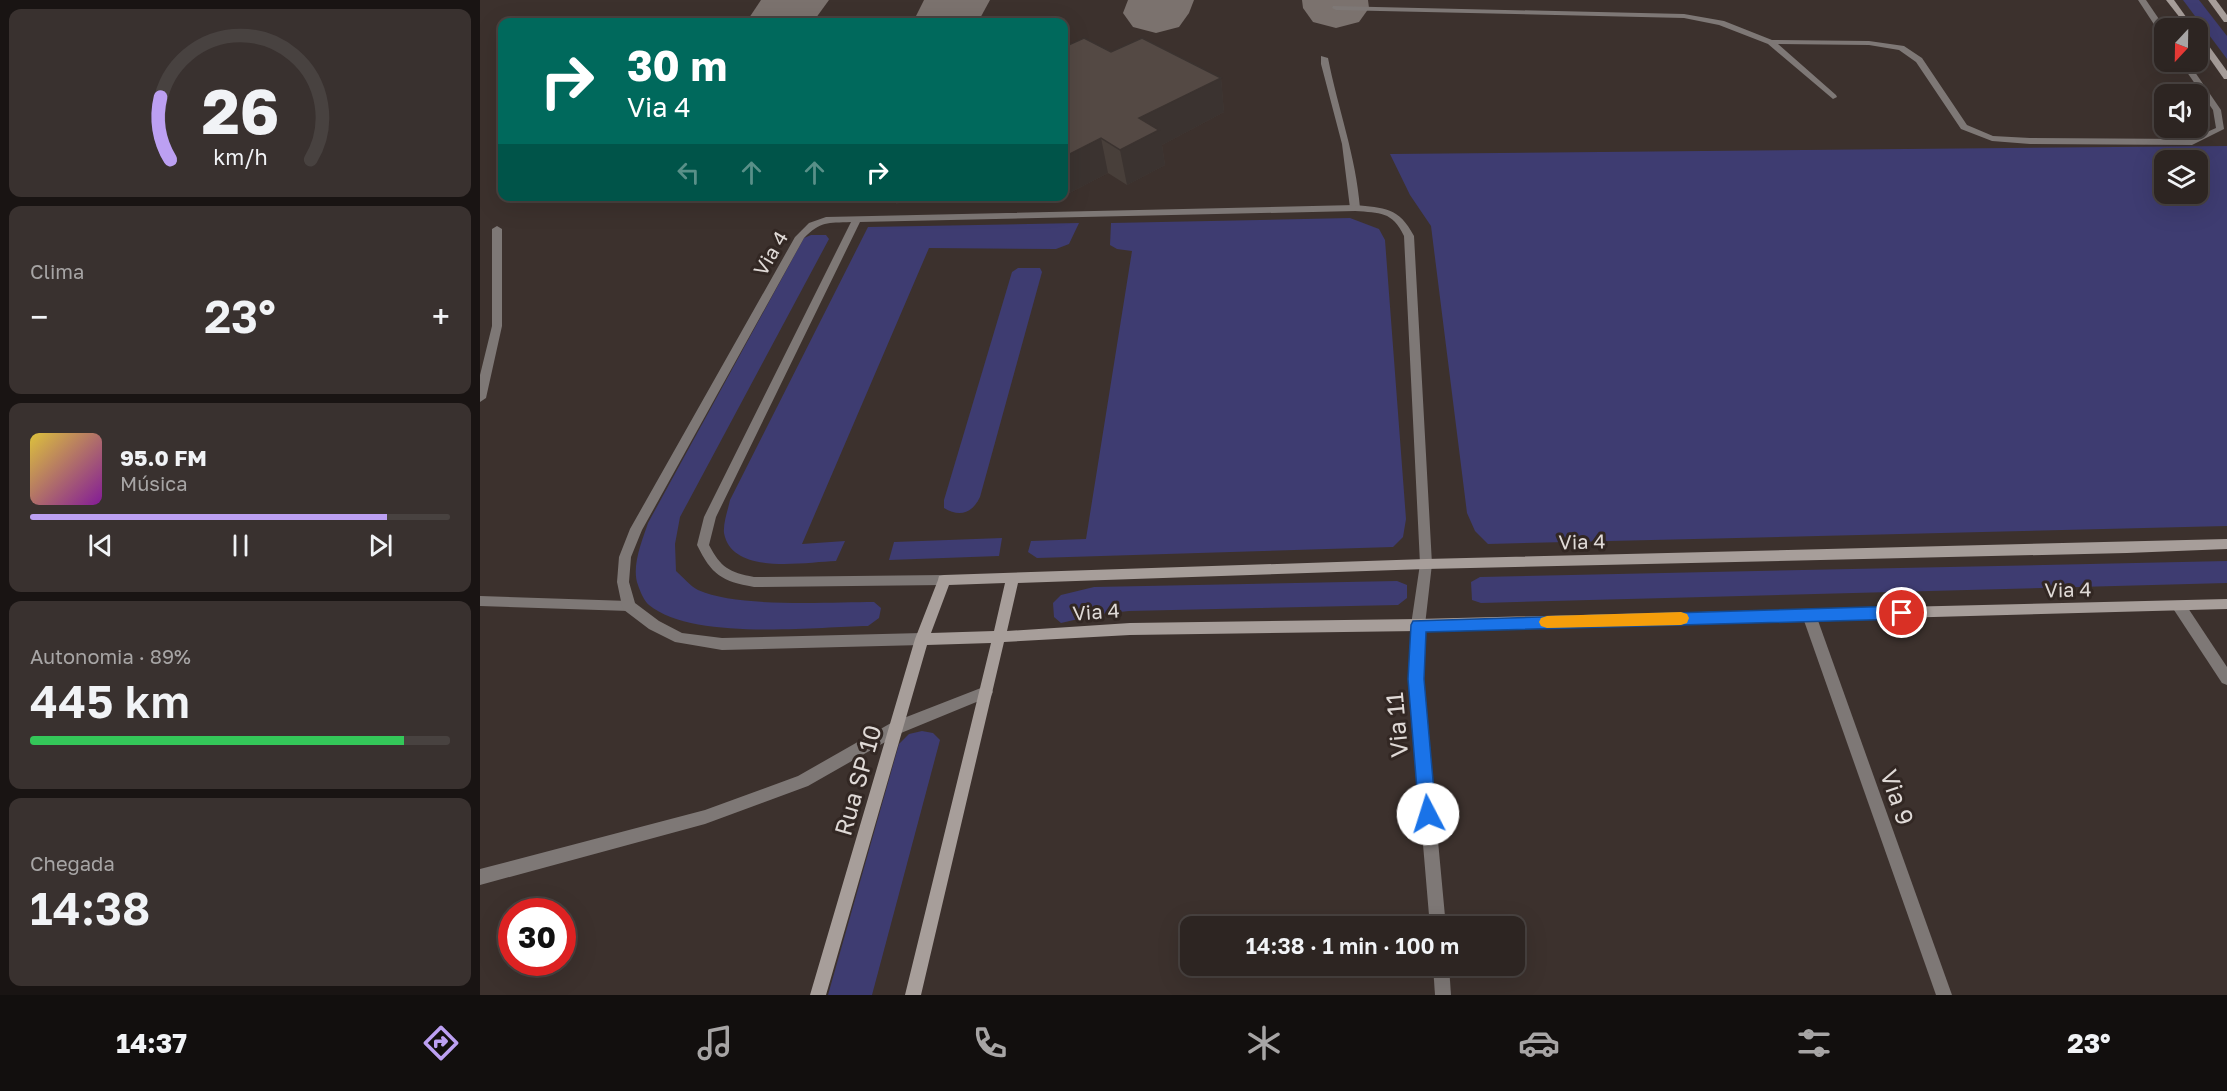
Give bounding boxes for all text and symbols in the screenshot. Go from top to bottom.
north arrow [2154,18,2208,72]
map controls [2154,18,2208,204]
text: 30 m [627,40,727,90]
icon: right [528,42,606,120]
text: 26 [201,73,279,148]
button: sound [2154,84,2208,138]
text: Via 4 [627,91,691,123]
text: km/h [213,144,267,170]
button: layers [2154,150,2208,204]
icon: left [672,156,705,189]
icon: ahead [735,156,768,189]
icon: ahead [798,156,831,189]
icon: right [861,156,894,189]
street label: Via 4 [748,227,792,279]
text: Clima [30,259,84,283]
text: 23° [204,289,276,343]
text: − [30,297,48,336]
text: + [432,297,450,336]
text: 95.0 FM [120,444,207,471]
text: Música [120,471,187,495]
icon: previous [84,529,117,562]
icon: pause [224,529,257,562]
icon: next [364,529,397,562]
street label: Via 4 [1558,529,1606,553]
street label: Via 4 [2044,577,2092,601]
pin [1876,587,1927,638]
icon: arrive [1885,596,1918,629]
street label: Via 4 [1072,597,1120,625]
text: Autonomia · 89% [30,644,191,668]
text: 445 km [30,674,190,728]
street label: Via 11 [1379,691,1413,759]
street label: Rua SP 10 [827,721,887,839]
street label: Via 9 [1875,766,1921,828]
position arrow [1396,782,1460,846]
text: Chegada [30,851,115,875]
text: 14:38 [30,881,150,935]
speed limit sign: 30 [498,898,576,976]
text: 14:38 · 1 min · 100 m [1246,932,1459,959]
icon: directions [420,1022,462,1064]
icon: music [694,1022,736,1064]
icon: phone [969,1022,1011,1064]
icon: climate [1243,1022,1285,1064]
icon: car [1518,1022,1560,1064]
icon: filters [1793,1022,1835,1064]
text: 14:37 [116,1027,187,1059]
text: 23° [2067,1027,2111,1059]

